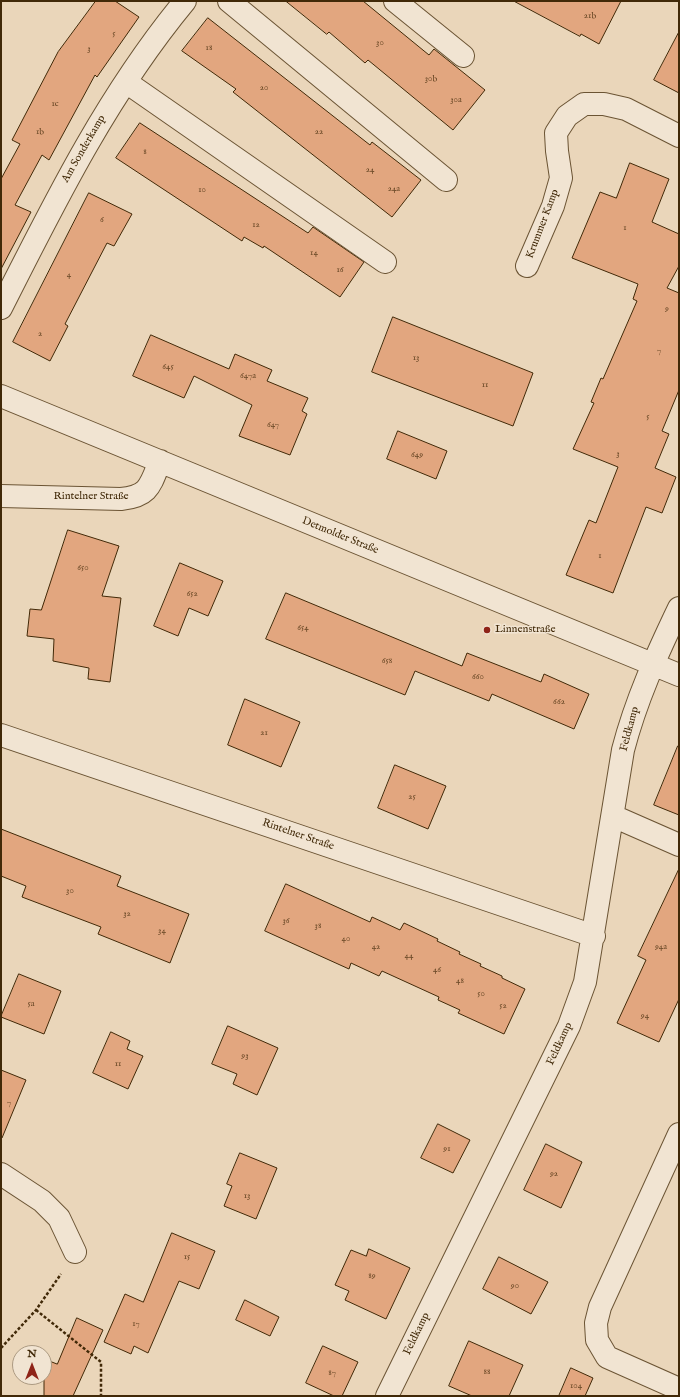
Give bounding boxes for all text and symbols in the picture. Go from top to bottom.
house number: 21b [584,11,596,21]
house number: 5 [112,29,116,39]
house number: 30 [376,38,384,48]
house number: 18 [206,43,212,53]
house number: 3 [87,44,91,54]
house number: 30b [425,74,437,84]
house number: 20 [260,83,268,93]
house number: 30a [450,95,462,105]
house number: 1c [51,99,59,109]
street label: Am Sonderkamp [59,113,109,185]
house number: 1b [36,127,44,137]
house number: 22 [315,127,323,137]
house number: 8 [143,147,147,157]
house number: 24 [366,165,374,175]
house number: 24a [388,184,400,194]
house number: 10 [198,185,206,195]
street label: Krummer Kamp [524,187,562,261]
house number: 6 [100,215,104,225]
house number: 12 [252,220,260,230]
house number: 1 [623,223,627,233]
house number: 14 [310,248,318,258]
house number: 16 [336,265,344,275]
house number: 4 [67,270,71,280]
house number: 9 [665,304,669,314]
house number: 2 [38,329,42,339]
house number: 7 [657,346,661,356]
house number: 13 [413,353,419,363]
house number: 645 [162,362,174,372]
house number: 647a [240,371,256,381]
house number: 11 [482,380,488,390]
house number: 5 [646,412,650,422]
house number: 647 [267,420,279,430]
house number: 3 [616,449,620,459]
house number: 649 [411,450,423,460]
street label: Rintelner Straße [53,490,129,504]
street label: Detmolder Straße [300,515,380,557]
house number: 1 [598,551,602,561]
house number: 650 [77,563,89,573]
house number: 652 [186,589,198,599]
house number: 654 [297,623,309,633]
place label: Linnenstraße [495,623,556,637]
marker: Linnenstraße [482,625,492,635]
house number: 658 [382,656,392,666]
house number: 660 [472,672,484,682]
house number: 662 [553,697,565,707]
street label: Feldkamp [618,705,642,753]
house number: 21 [260,728,268,738]
house number: 25 [408,792,416,802]
street label: Rintelner Straße [260,817,336,853]
house number: 30 [66,886,74,896]
house number: 32 [123,909,131,919]
house number: 36 [282,916,290,926]
house number: 38 [315,921,321,931]
house number: 34 [158,926,166,936]
house number: 40 [342,934,350,944]
house number: 42 [372,942,380,952]
house number: 94a [655,942,667,952]
house number: 44 [405,951,413,961]
house number: 46 [433,965,441,975]
house number: 48 [456,976,464,986]
house number: 50 [477,989,485,999]
house number: 5a [27,999,35,1009]
house number: 52 [499,1001,507,1011]
house number: 94 [641,1011,649,1021]
street label: Feldkamp [544,1020,576,1068]
house number: 93 [241,1051,249,1061]
house number: 11 [115,1059,121,1069]
house number: 7 [7,1098,11,1108]
house number: 91 [443,1144,451,1154]
house number: 92 [550,1169,558,1179]
house number: 13 [244,1191,250,1201]
house number: 15 [184,1252,190,1262]
house number: 89 [368,1271,376,1281]
house number: 90 [511,1281,519,1291]
street label: Feldkamp [401,1310,433,1358]
house number: 17 [132,1319,140,1329]
north arrow [12,1345,52,1385]
text: N [27,1347,37,1361]
house number: 88 [483,1367,491,1377]
house number: 87 [328,1368,336,1378]
house number: 104 [570,1381,582,1391]

